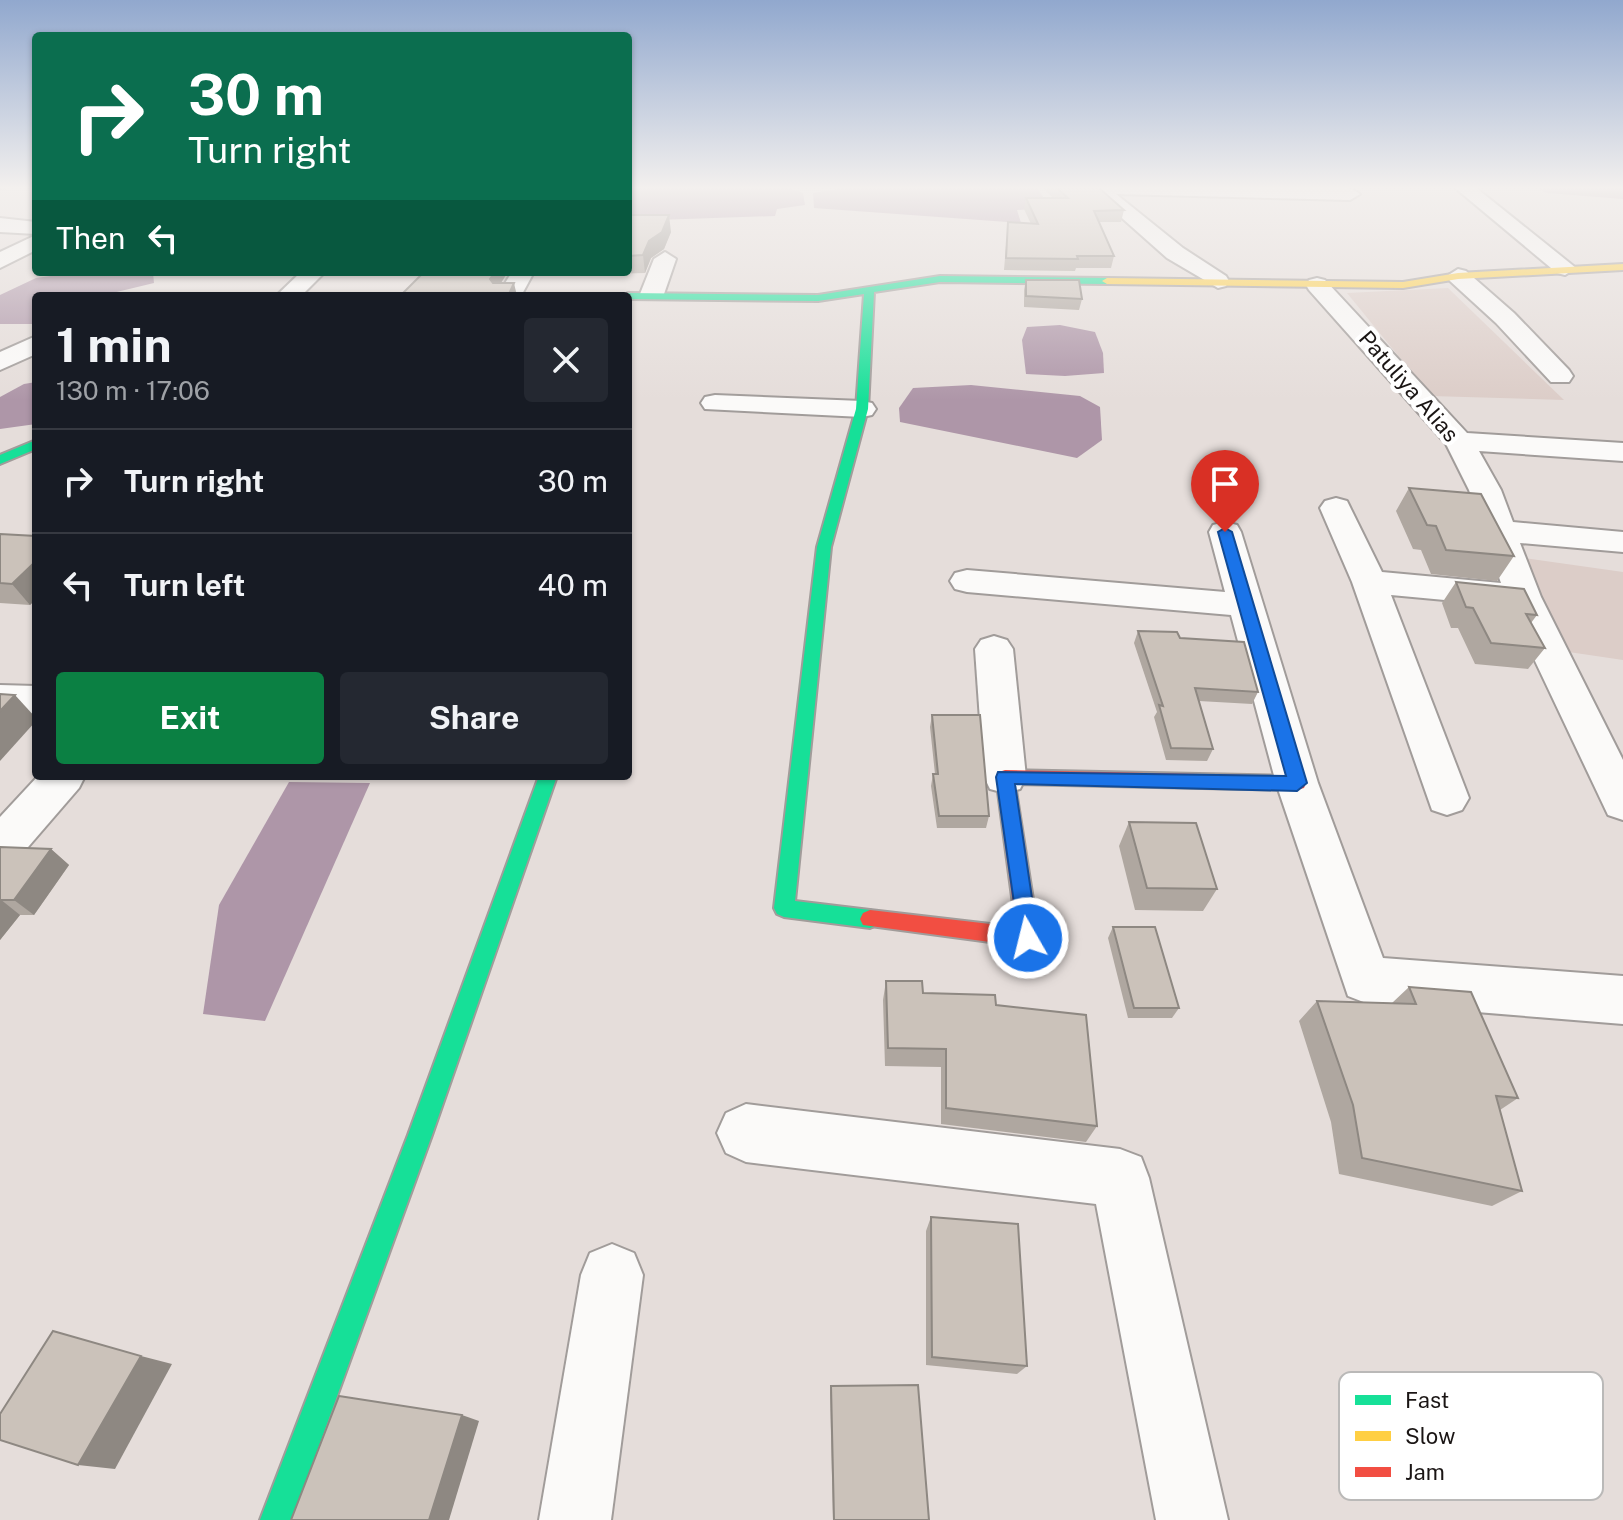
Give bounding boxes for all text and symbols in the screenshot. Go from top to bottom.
text: 30 m [188,62,324,128]
icon: right [56,64,160,168]
text: Turn right [188,129,351,171]
icon: left [141,216,185,260]
text: Then [56,220,125,256]
text: 1 min [56,316,172,373]
button: close [524,318,608,402]
street label: Patuliya Alias [1354,325,1464,447]
text: 130 m · 17:06 [56,375,210,406]
pin [1191,450,1259,532]
icon: right [56,459,100,503]
icon: arrive [1203,462,1247,506]
text: Turn right [124,463,264,499]
text: 30 m [538,463,608,499]
icon: left [56,563,100,607]
text: Turn left [124,567,245,603]
text: 40 m [538,567,608,603]
button: Exit [56,672,324,764]
button: Share [340,672,608,764]
position arrow [986,896,1070,980]
legend [1339,1372,1603,1500]
text: Fast [1405,1387,1449,1413]
text: Slow [1405,1423,1455,1449]
text: Jam [1405,1459,1445,1485]

